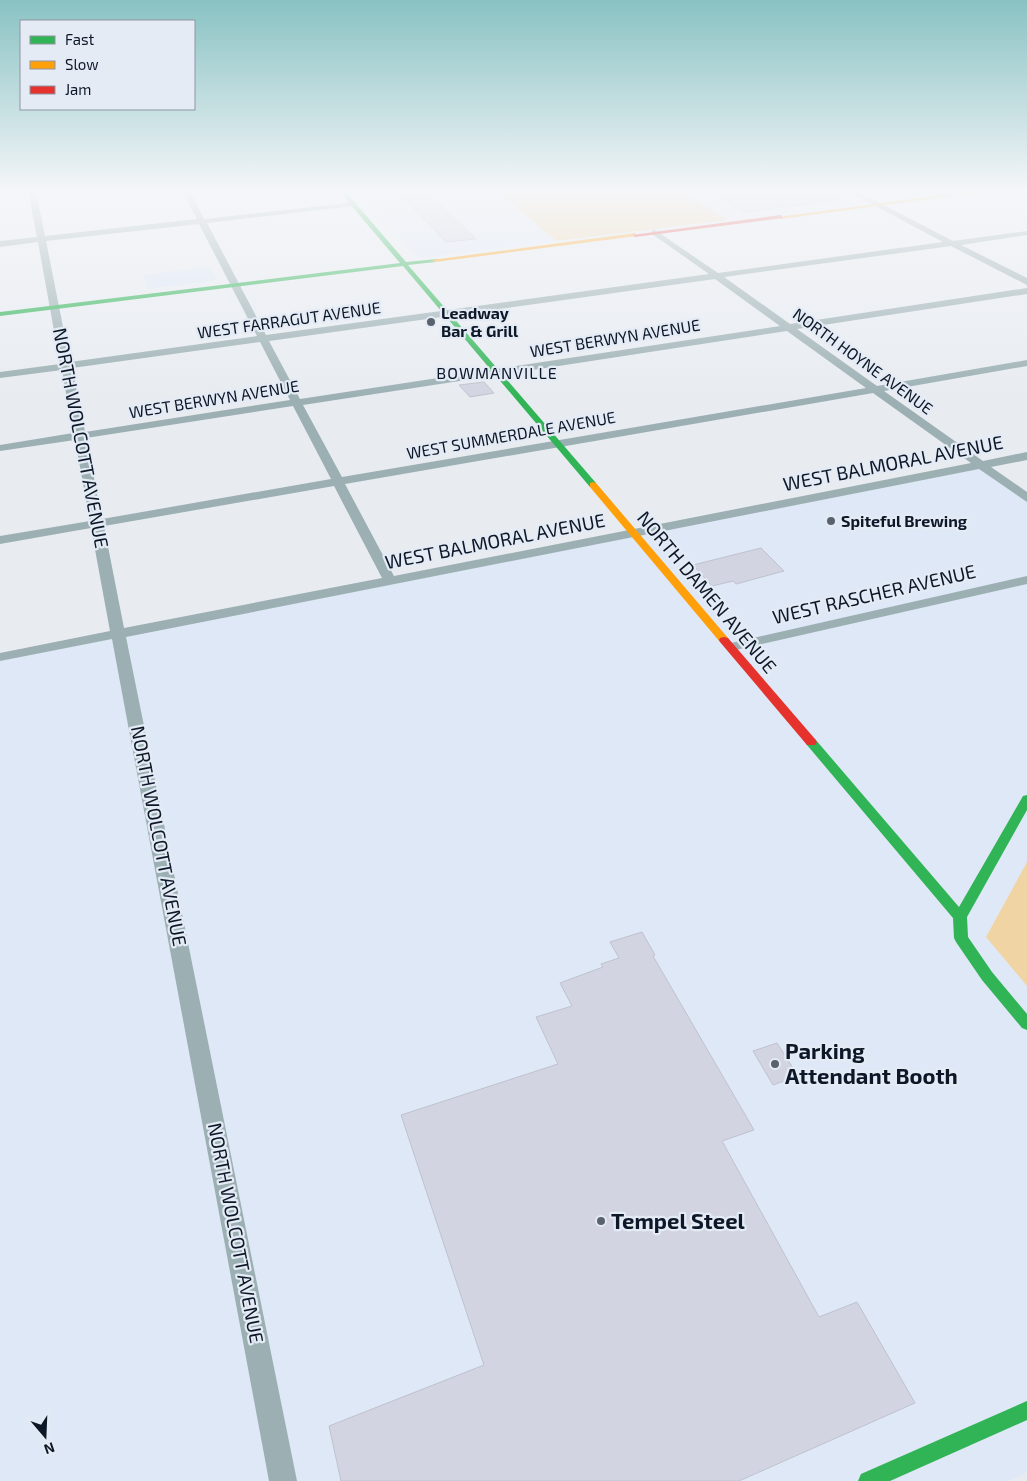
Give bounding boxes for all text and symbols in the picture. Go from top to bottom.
legend [20,20,195,110]
text: Fast [65,30,95,48]
text: Slow [65,55,99,73]
text: Jam [65,80,91,98]
street label: WEST FARRAGUT AVENUE [196,297,382,342]
place label: Leadway Bar & Grill [441,303,519,340]
street label: NORTH HOYNE AVENUE [790,304,937,418]
street label: WEST BERWYN AVENUE [528,315,701,360]
marker: Leadway Bar & Grill [425,316,437,328]
street label: NORTH WOLCOTT AVENUE [49,326,114,550]
district label: BOWMANVILLE [436,363,558,382]
street label: WEST BERWYN AVENUE [127,376,300,421]
street label: WEST SUMMERDALE AVENUE [405,407,617,462]
street label: WEST BALMORAL AVENUE [781,430,1005,495]
street label: NORTH DAMEN AVENUE [633,506,782,677]
street label: WEST BALMORAL AVENUE [383,508,607,573]
place label: Spiteful Brewing [841,511,968,530]
marker: Spiteful Brewing [825,515,837,527]
street label: WEST RASCHER AVENUE [770,559,978,628]
street label: NORTH WOLCOTT AVENUE [127,724,192,948]
place label: Parking Attendant Booth [785,1037,958,1088]
marker: Parking Attendant Booth [769,1058,781,1070]
street label: NORTH WOLCOTT AVENUE [204,1121,269,1345]
place label: Tempel Steel [611,1207,746,1233]
marker: Tempel Steel [595,1215,607,1227]
north arrow [20,1411,70,1461]
text: N [42,1439,57,1458]

